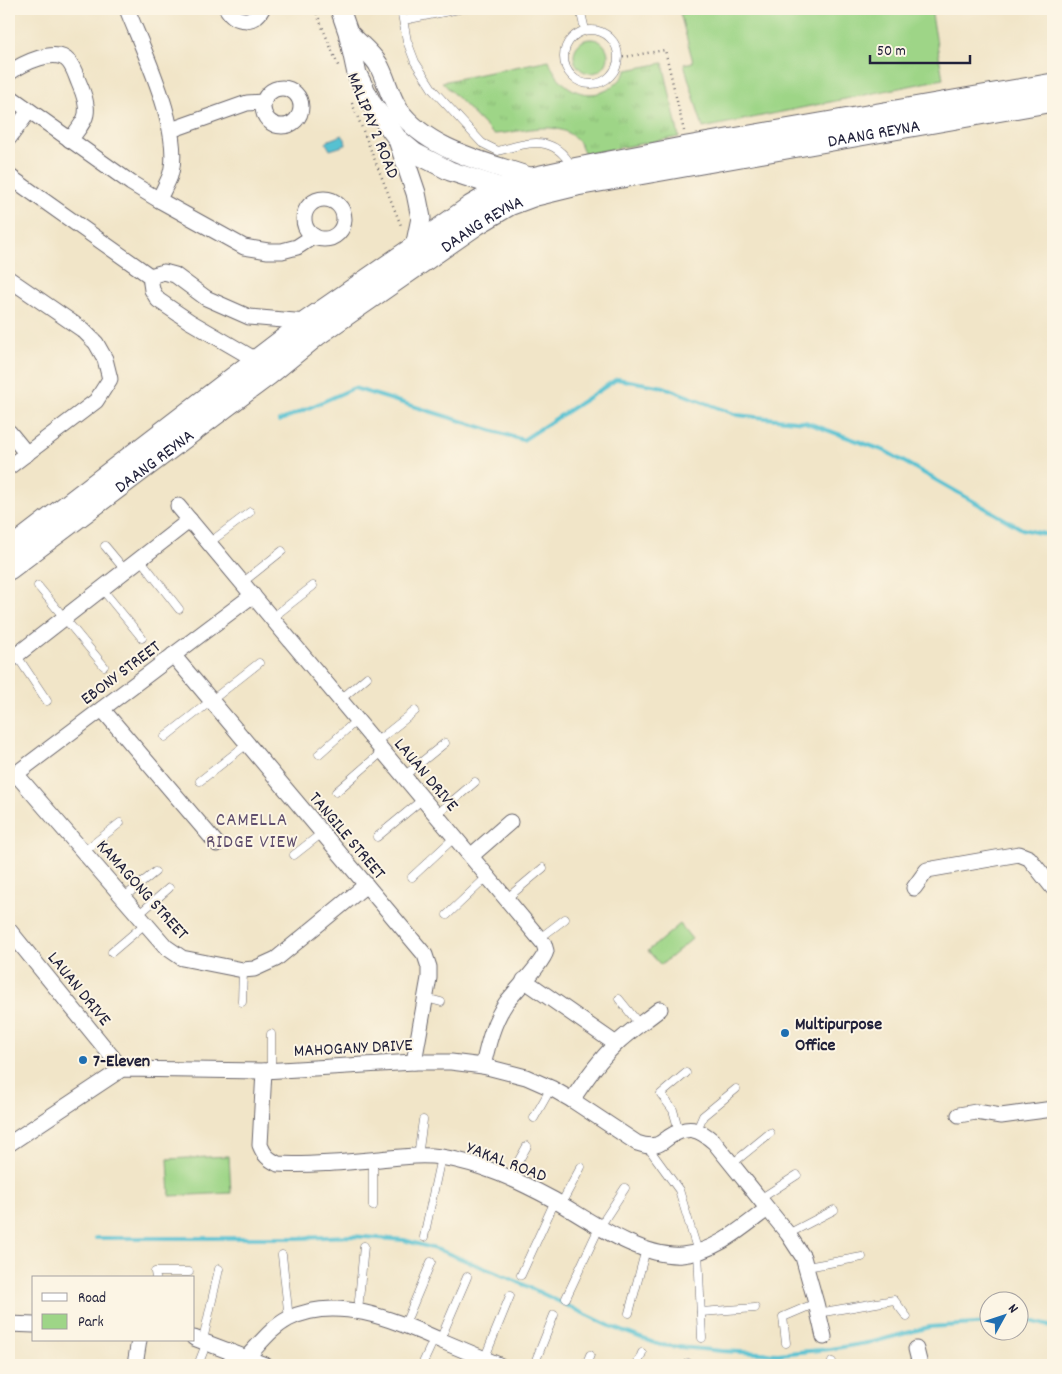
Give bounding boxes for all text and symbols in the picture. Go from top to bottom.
scale bar [870,32,970,64]
text: 50 m [877,41,906,63]
street label: MALIPAY 2 ROAD [339,69,404,183]
street label: DAANG REYNA [826,115,922,156]
street label: DAANG REYNA [437,191,527,260]
street label: DAANG REYNA [111,424,200,500]
street label: EBONY STREET [76,636,167,712]
street label: LAUAN DRIVE [387,733,463,818]
street label: TANGILE STREET [302,787,390,886]
district label: CAMELLA RIDGE VIEW [206,808,298,857]
street label: KAMAGONG STREET [89,835,193,946]
street label: LAUAN DRIVE [40,947,116,1032]
place label: Multipurpose Office [795,1013,882,1059]
marker: Multipurpose Office [779,1027,791,1039]
street label: MAHOGANY DRIVE [293,1034,413,1065]
place label: 7-Eleven [93,1050,150,1075]
marker: 7-Eleven [77,1054,89,1066]
street label: YAKAL ROAD [462,1137,550,1190]
legend [32,1276,195,1342]
text: Road [78,1288,106,1310]
north arrow [980,1292,1030,1342]
text: N [1003,1300,1022,1318]
text: Park [78,1312,104,1334]

